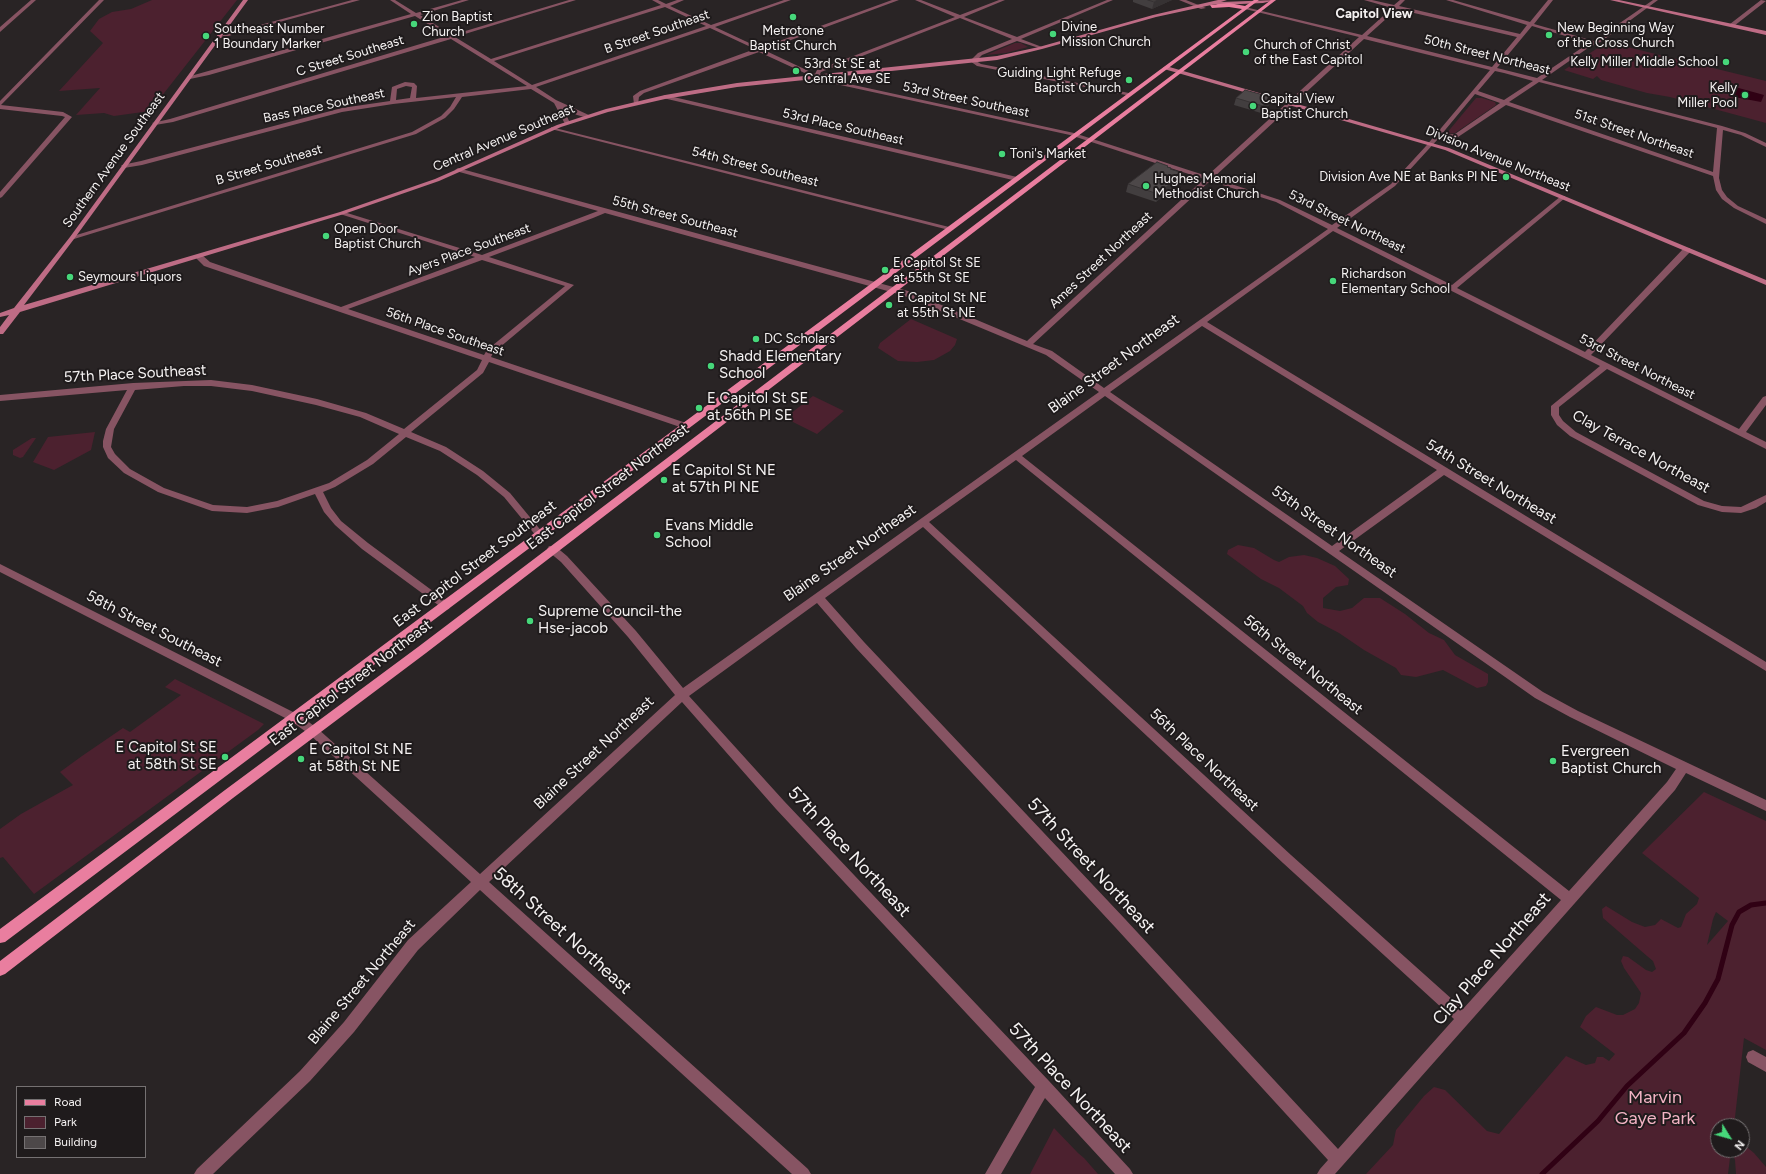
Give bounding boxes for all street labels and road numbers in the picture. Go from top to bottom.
street label: B Street Southeast [602,7,712,57]
street label: C Street Southeast [294,32,406,80]
street label: 50th Street Northeast [1422,32,1552,78]
street label: 53rd Street Southeast [901,79,1031,121]
street label: Bass Place Southeast [262,85,386,127]
street label: Southern Avenue Southeast [60,89,168,231]
street label: Central Avenue Southeast [431,101,577,175]
street label: 53rd Place Southeast [781,105,905,149]
street label: 51st Street Northeast [1572,106,1696,162]
street label: Division Avenue Northeast [1423,123,1573,195]
street label: B Street Southeast [214,141,324,189]
street label: 54th Street Southeast [690,144,820,190]
street label: 53rd Street Northeast [1286,187,1408,257]
street label: 55th Street Southeast [610,193,740,241]
street label: Ames Street Northeast [1046,208,1156,312]
street label: Ayers Place Southeast [405,220,533,280]
street label: 56th Place Southeast [384,304,506,360]
street label: Blaine Street Northeast [1045,310,1183,418]
street label: 53rd Street Northeast [1576,331,1698,403]
street label: 57th Place Southeast [63,361,207,387]
street label: Clay Terrace Northeast [1569,407,1713,497]
street label: East Capitol Street Northeast [523,420,693,554]
street label: 54th Street Northeast [1422,436,1560,528]
street label: 55th Street Northeast [1268,482,1400,582]
street label: East Capitol Street Southeast [390,497,560,631]
street label: Blaine Street Northeast [780,500,920,606]
street label: 58th Street Southeast [83,587,225,671]
street label: 56th Street Northeast [1240,611,1366,719]
street label: East Capitol Street Northeast [266,616,436,750]
street label: Blaine Street Northeast [530,693,658,813]
street label: 56th Place Northeast [1146,705,1262,815]
street label: 57th Place Northeast [783,782,915,922]
street label: 57th Street Northeast [1023,794,1159,938]
street label: 58th Street Northeast [488,863,636,999]
street label: Clay Place Northeast [1428,888,1556,1030]
street label: Blaine Street Northeast [304,916,420,1048]
street label: 57th Place Northeast [1004,1018,1136,1158]

